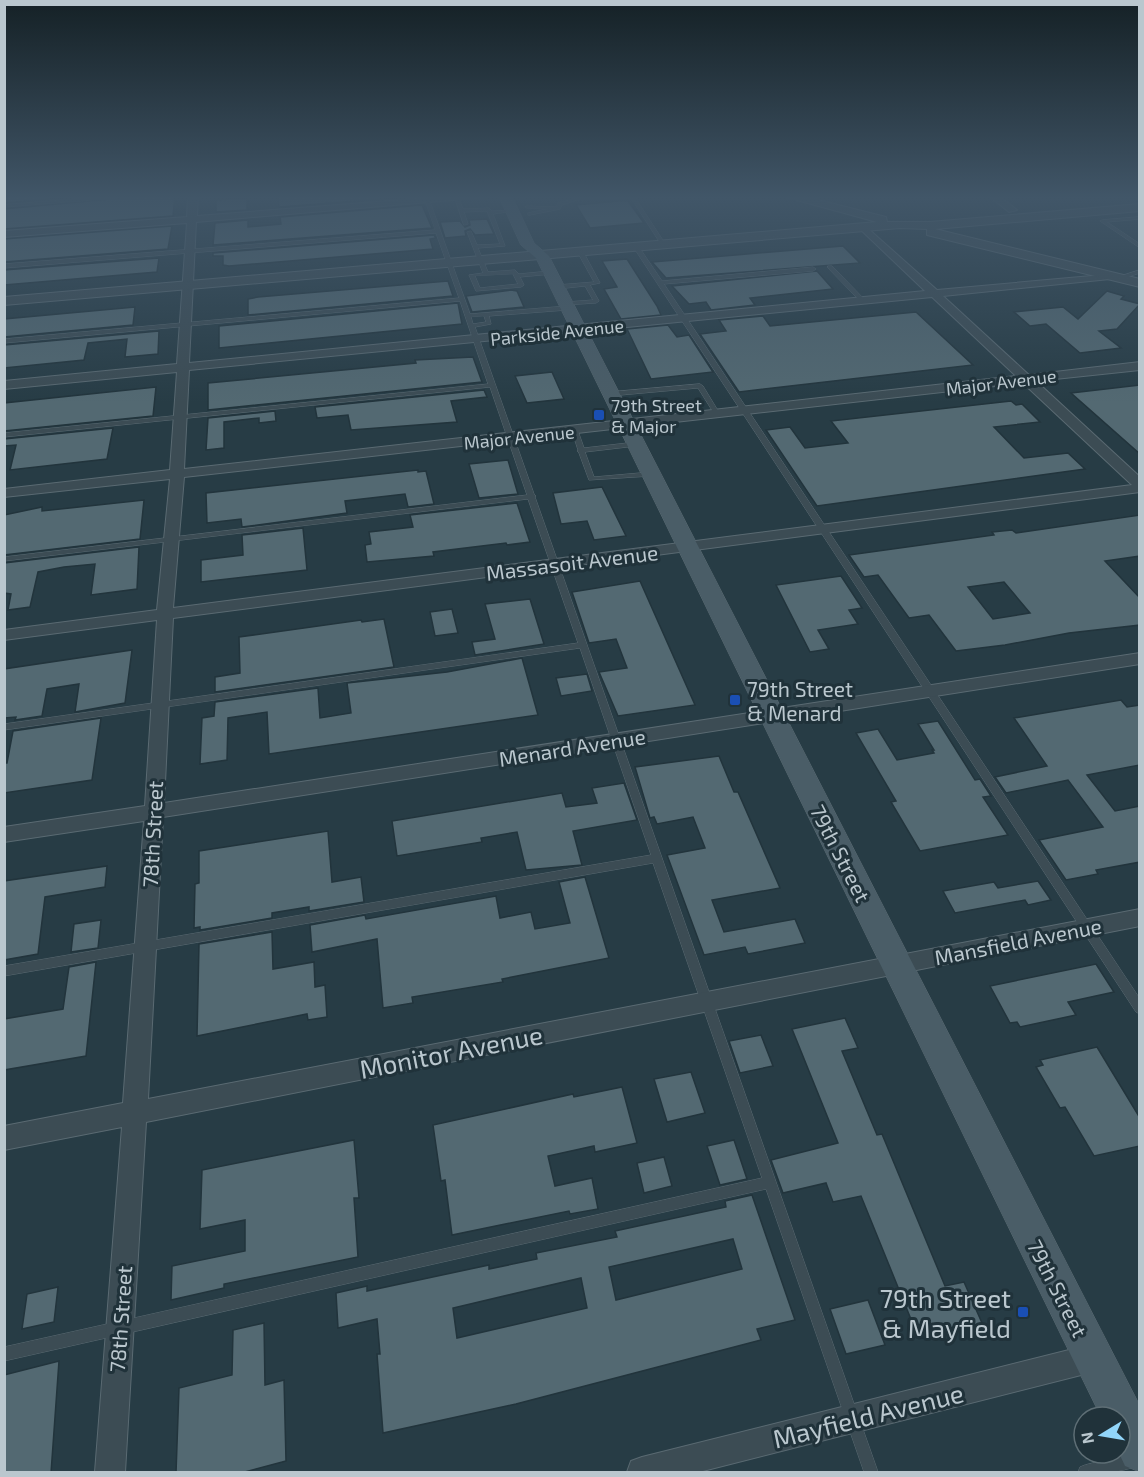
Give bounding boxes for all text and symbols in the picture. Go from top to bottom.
street label: Parkside Avenue [489,314,625,350]
street label: Major Avenue [945,364,1057,400]
place label: 79th Street & Major [611,394,702,437]
marker: 79th Street & Major [592,408,606,422]
street label: Major Avenue [463,420,575,454]
street label: Massasoit Avenue [485,539,659,585]
place label: 79th Street & Menard [747,676,853,725]
marker: 79th Street & Menard [728,693,742,707]
street label: Menard Avenue [497,723,647,771]
street label: 78th Street [137,780,167,888]
street label: 79th Street [806,800,876,906]
street label: Mansfield Avenue [932,913,1104,969]
street label: Monitor Avenue [357,1018,545,1084]
street label: 79th Street [1023,1235,1093,1341]
street label: 78th Street [104,1265,136,1373]
place label: 79th Street & Mayfield [880,1282,1011,1343]
marker: 79th Street & Mayfield [1016,1305,1030,1319]
street label: Mayfield Avenue [769,1376,967,1454]
north arrow [1072,1405,1132,1465]
text: N [1076,1430,1097,1445]

